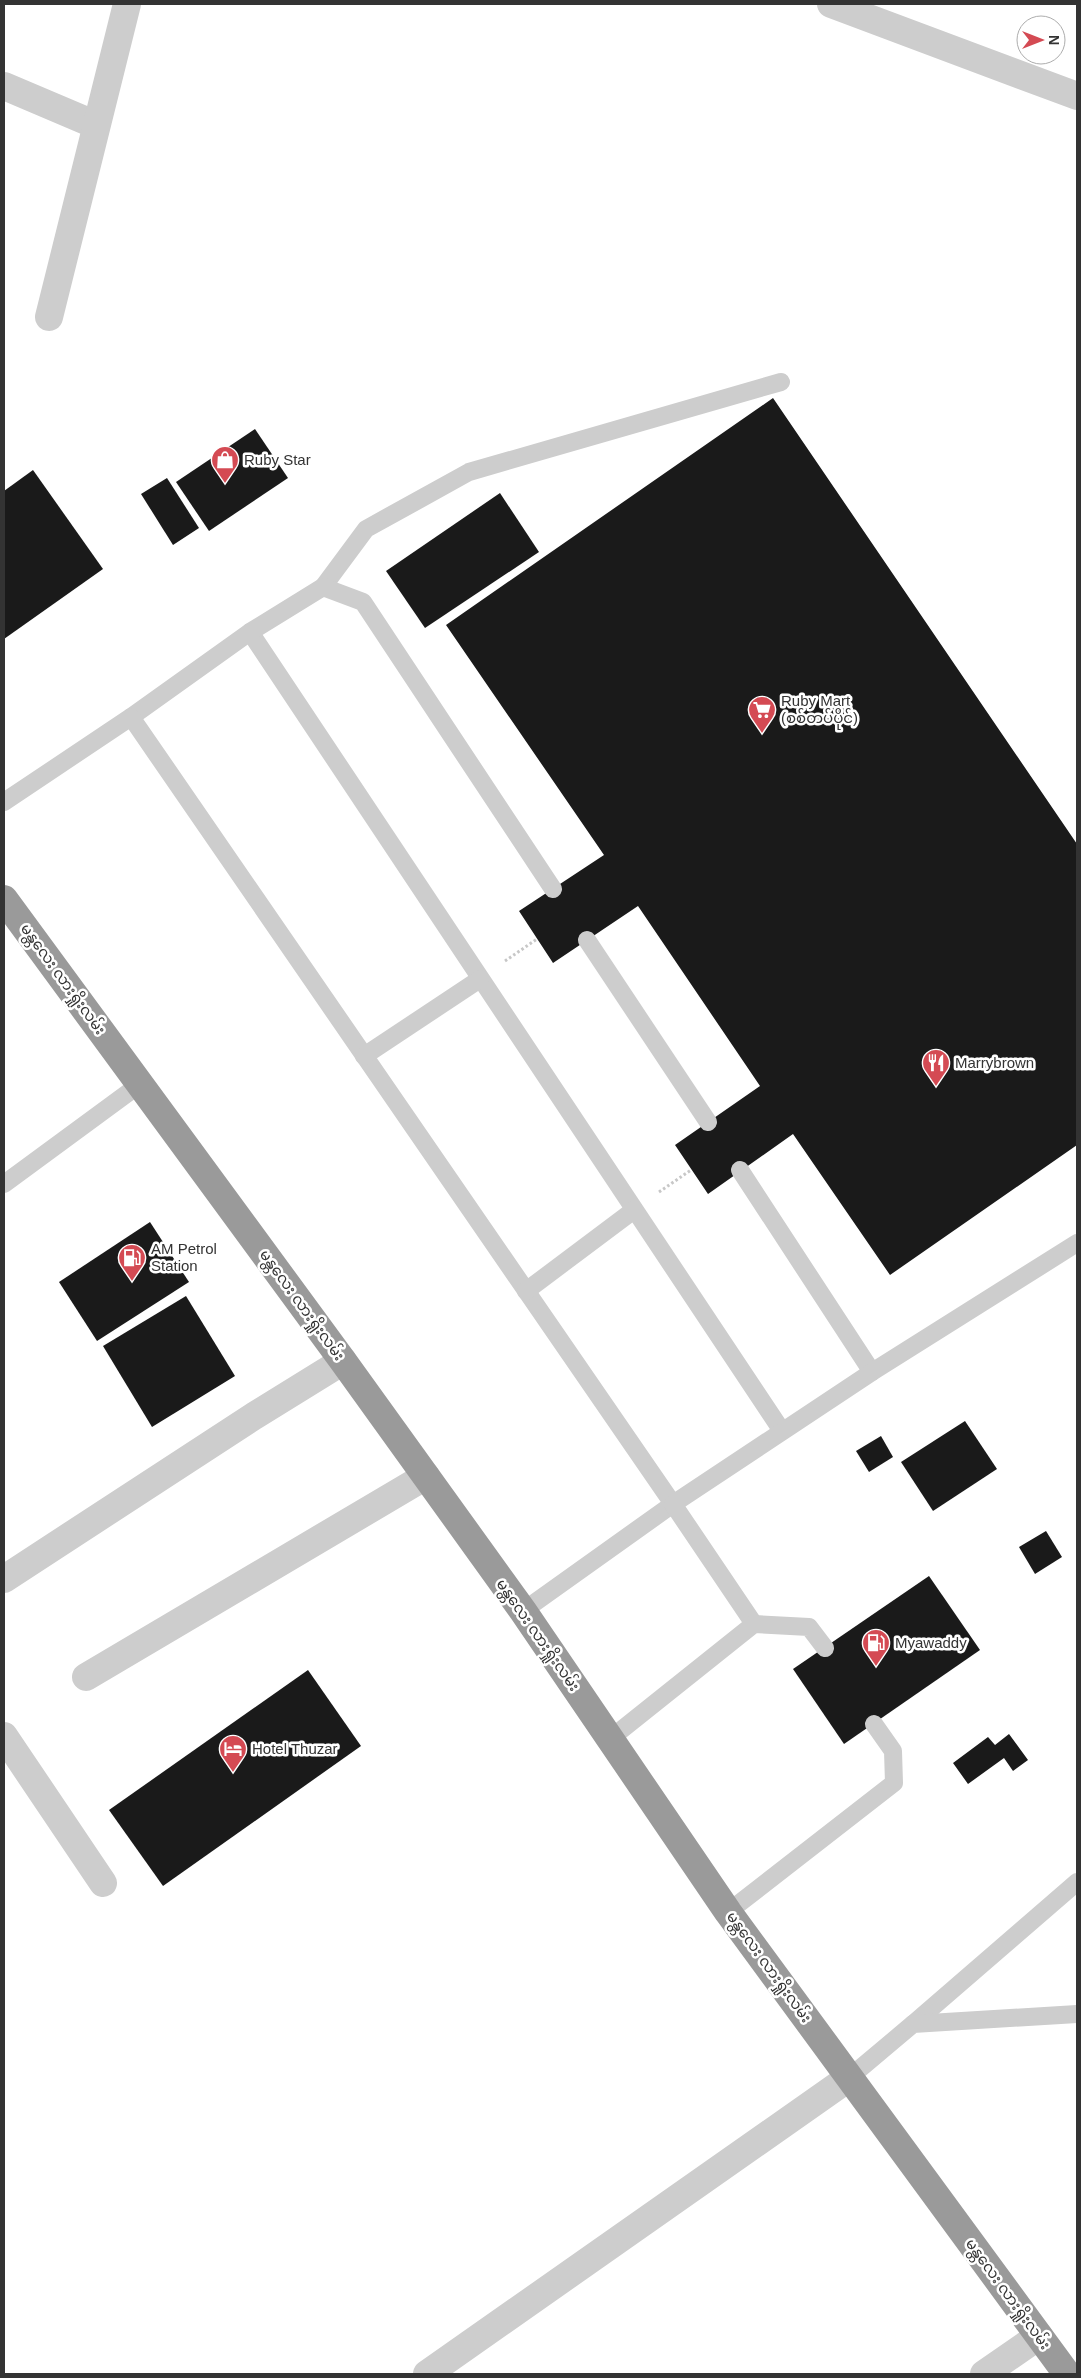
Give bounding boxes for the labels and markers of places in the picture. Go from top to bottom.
shop icon: Ruby Star [210,445,240,484]
place label: Ruby Star [244,451,311,468]
place label: Ruby Mart (စစ်တပ်ပိုင်) [781,692,858,730]
supermarket icon: Ruby Mart (စစ်တပ်ပိုင်) [747,695,777,734]
restaurant icon: Marrybrown [921,1048,951,1087]
place label: Marrybrown [955,1054,1034,1071]
place label: AM Petrol Station [151,1240,217,1274]
fuel station icon: AM Petrol Station [117,1243,147,1282]
fuel station icon: Myawaddy [861,1628,891,1667]
place label: Myawaddy [895,1634,967,1651]
hotel icon: Hotel Thuzar [218,1734,248,1773]
place label: Hotel Thuzar [252,1740,338,1757]

